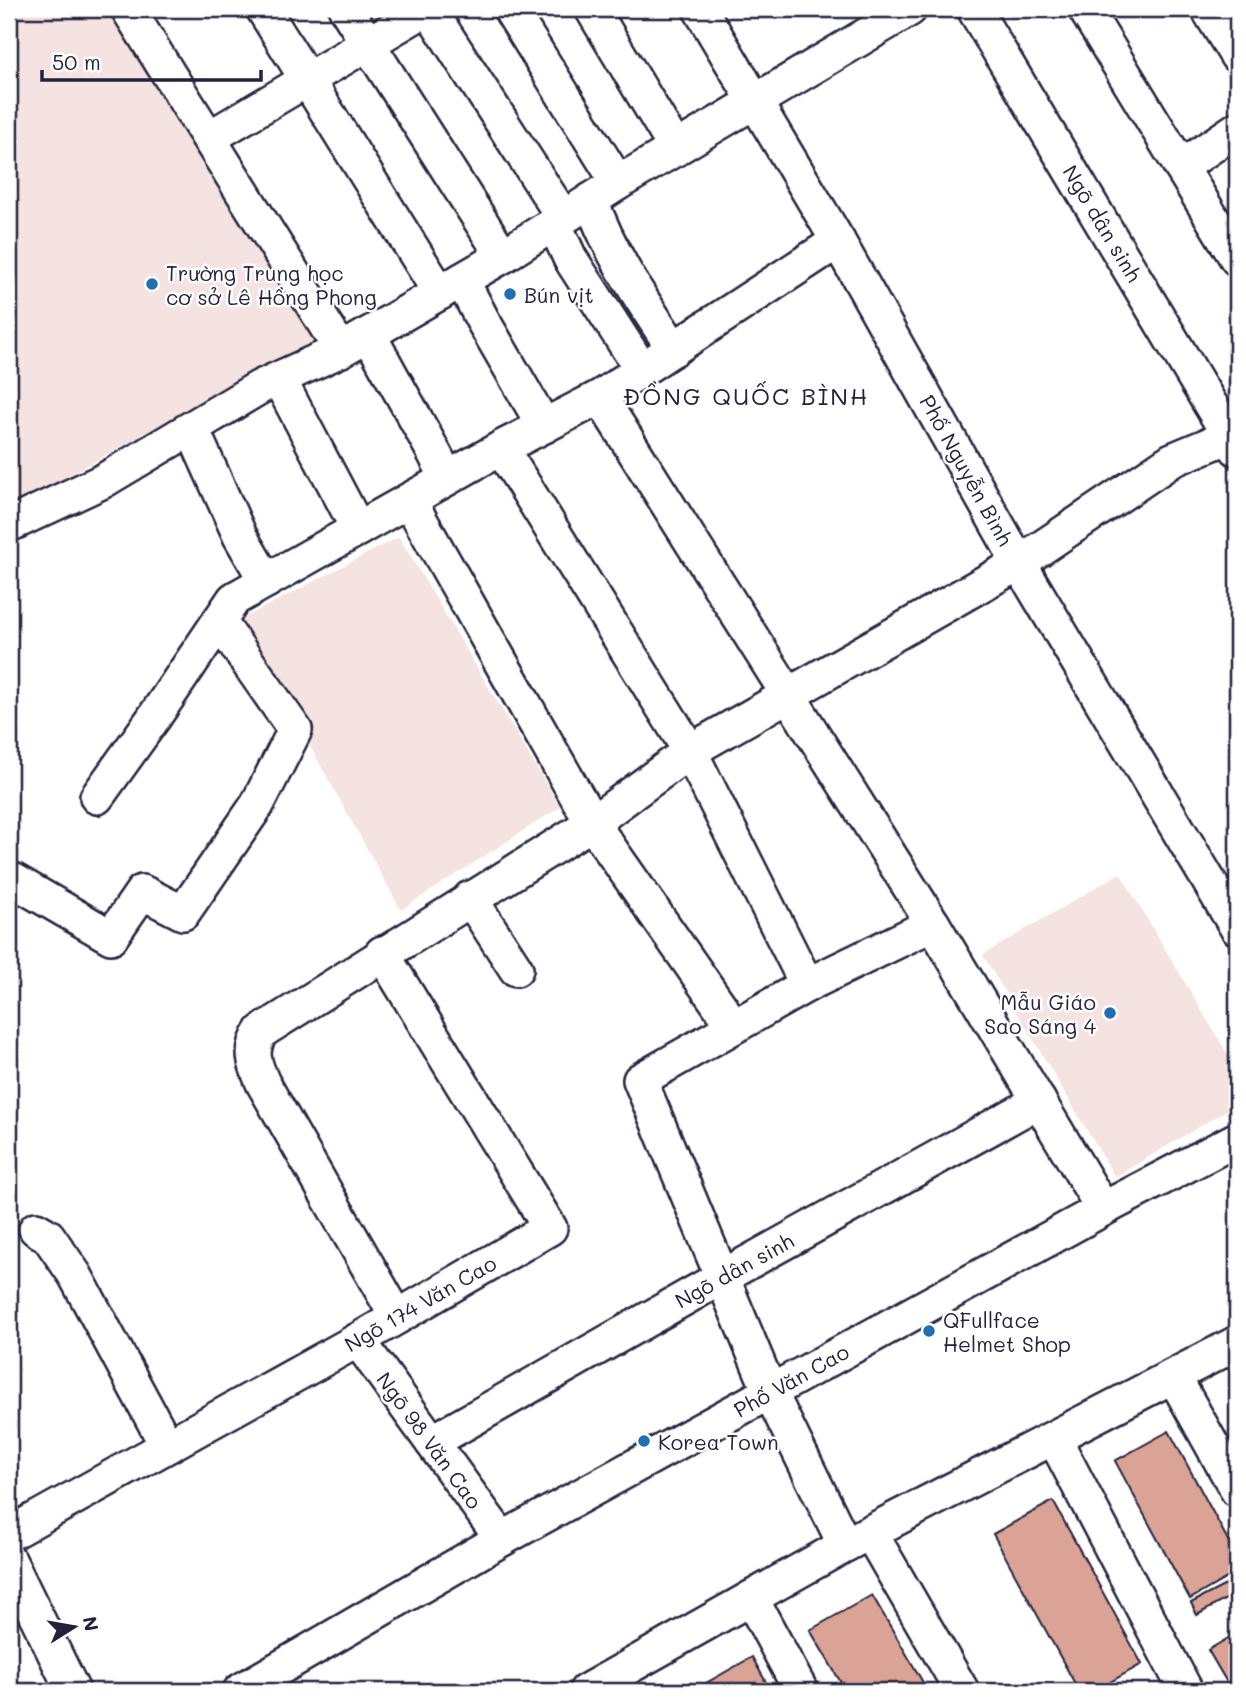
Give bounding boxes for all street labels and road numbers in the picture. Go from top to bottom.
street label: Ngõ dân sinh [1058,160,1148,286]
street label: Phố Nguyễn Bình [914,390,1020,550]
street label: Ngõ dân sinh [670,1226,798,1314]
street label: Ngõ 174 Văn Cao [339,1249,501,1357]
street label: Phố Văn Cao [729,1337,853,1423]
street label: Ngõ 98 Văn Cao [371,1366,489,1514]

